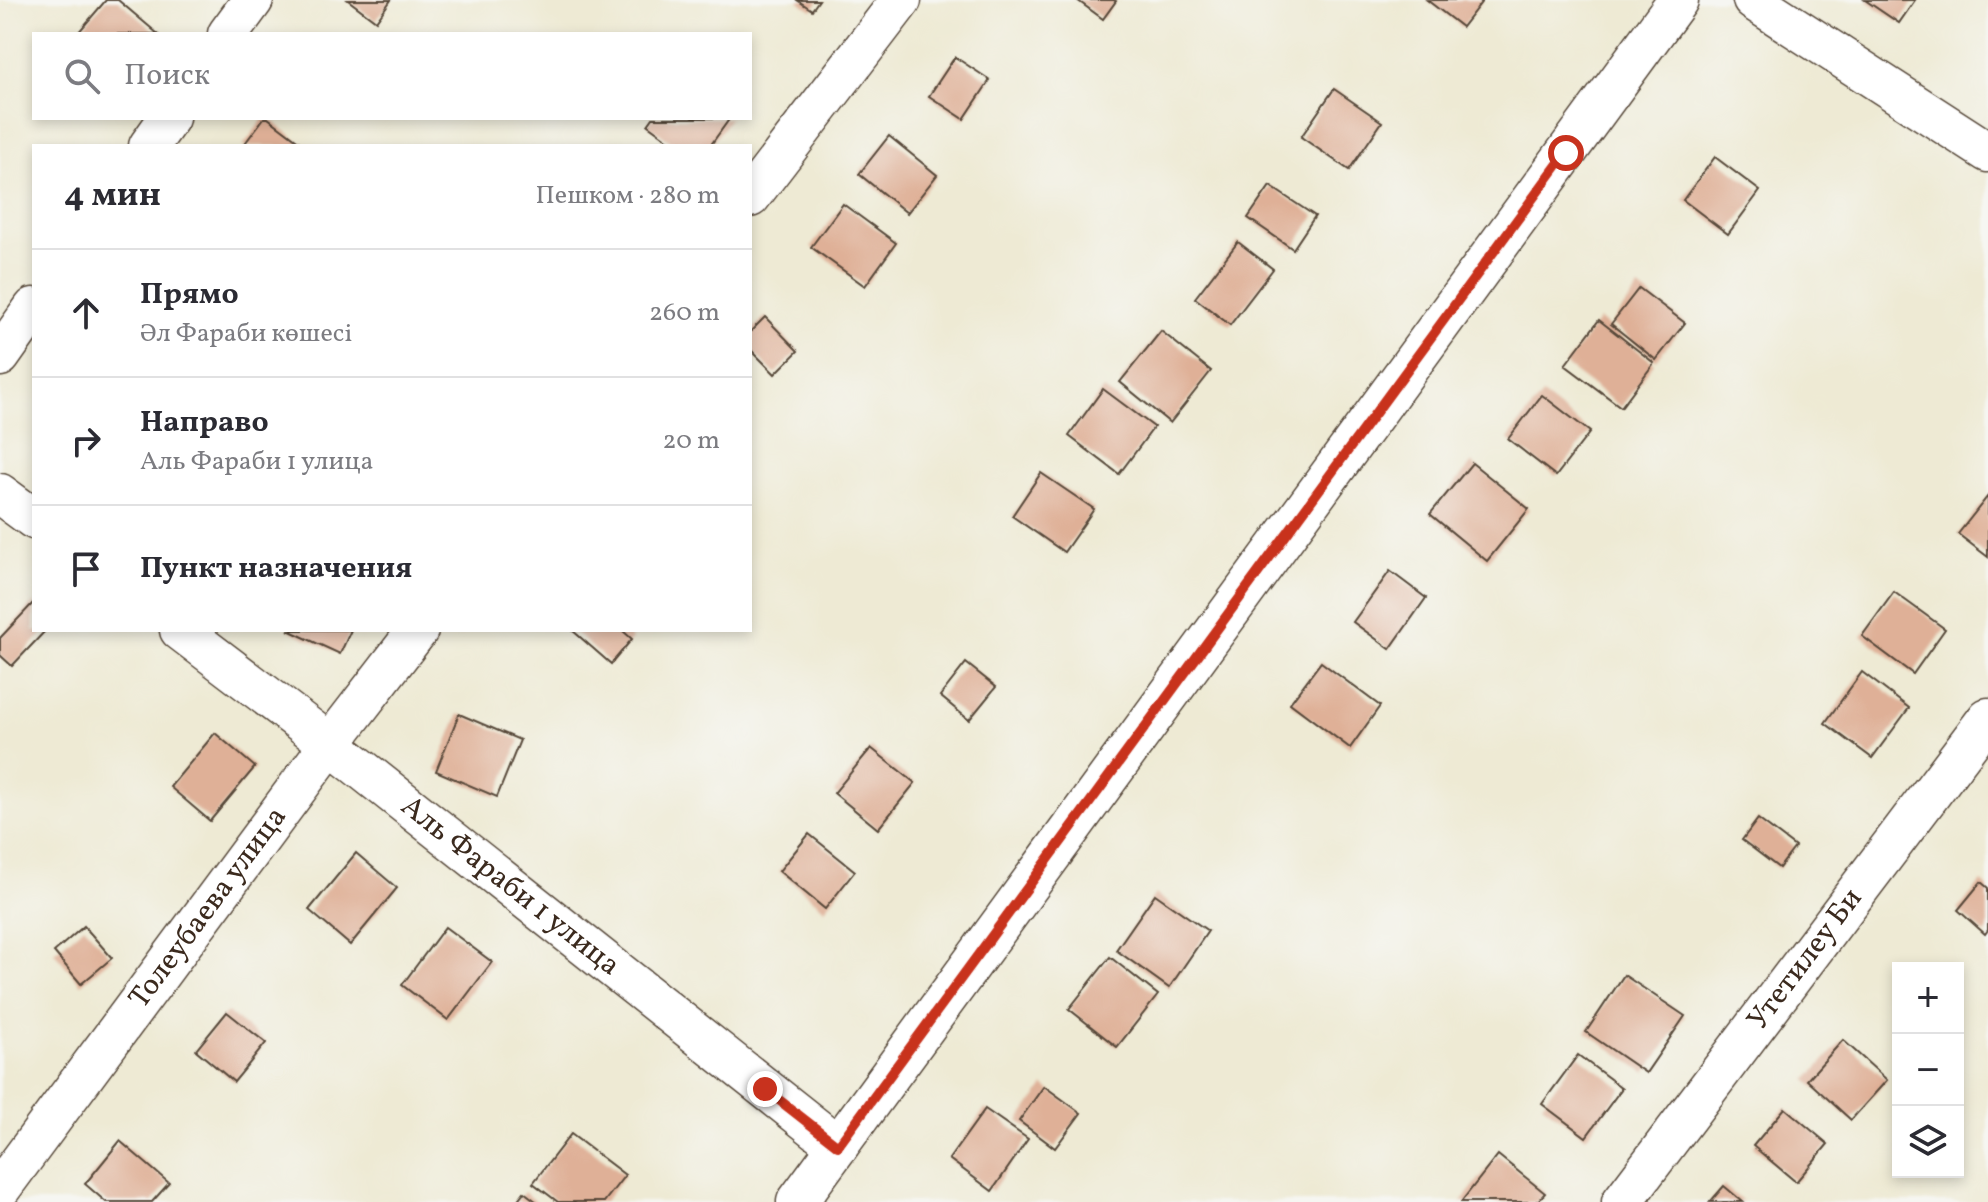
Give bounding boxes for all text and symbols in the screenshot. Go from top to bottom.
search box [32,32,752,120]
icon: search [60,54,104,98]
text: Поиск [124,55,210,97]
route start [1548,135,1584,171]
text: 4 мин [64,173,161,220]
text: Пешком · 280 m [536,178,720,214]
text: Прямо [140,274,239,316]
icon: ahead [64,291,108,335]
text: 260 m [649,295,720,331]
text: Әл Фараби көшесі [140,316,352,352]
text: Направо [140,402,269,444]
icon: right [64,419,108,463]
text: 20 m [662,423,720,459]
text: Аль Фараби 1 улица [140,444,373,480]
icon: arrive [64,547,108,591]
text: Пункт назначения [140,548,412,590]
street label: Аль Фараби 1 улица [391,786,629,987]
street label: Толеубаева улица [120,798,297,1018]
street label: Утетилеу Би [1738,880,1873,1039]
map controls [1892,962,1964,1178]
button: + [1892,962,1964,1034]
button: − [1892,1034,1964,1106]
route end [747,1071,783,1107]
button: layers [1892,1106,1964,1178]

